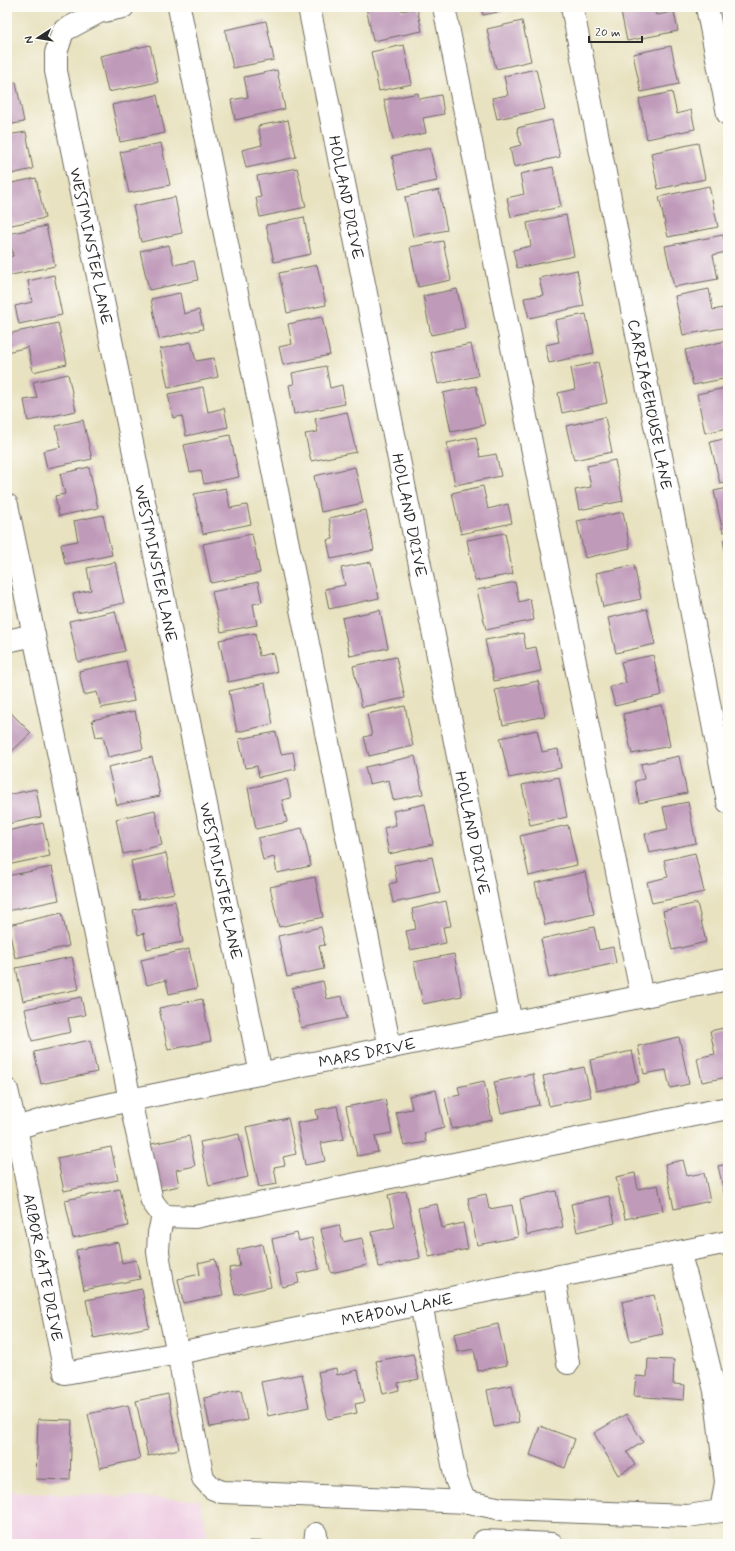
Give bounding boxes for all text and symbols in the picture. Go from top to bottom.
north arrow [18,18,58,58]
scale bar [589,18,642,44]
text: 20 m [595,25,621,41]
text: N [22,35,37,45]
street label: HOLLAND DRIVE [323,134,368,261]
street label: WESTMINSTER LANE [64,166,117,327]
street label: CARRIAGEHOUSE LANE [622,318,677,491]
street label: HOLLAND DRIVE [386,452,431,579]
street label: WESTMINSTER LANE [129,483,181,644]
street label: HOLLAND DRIVE [449,769,494,897]
street label: WESTMINSTER LANE [194,801,246,962]
street label: MARS DRIVE [317,1033,418,1074]
street label: ARBOR GATE DRIVE [17,1192,67,1343]
street label: MEADOW LANE [340,1289,455,1332]

